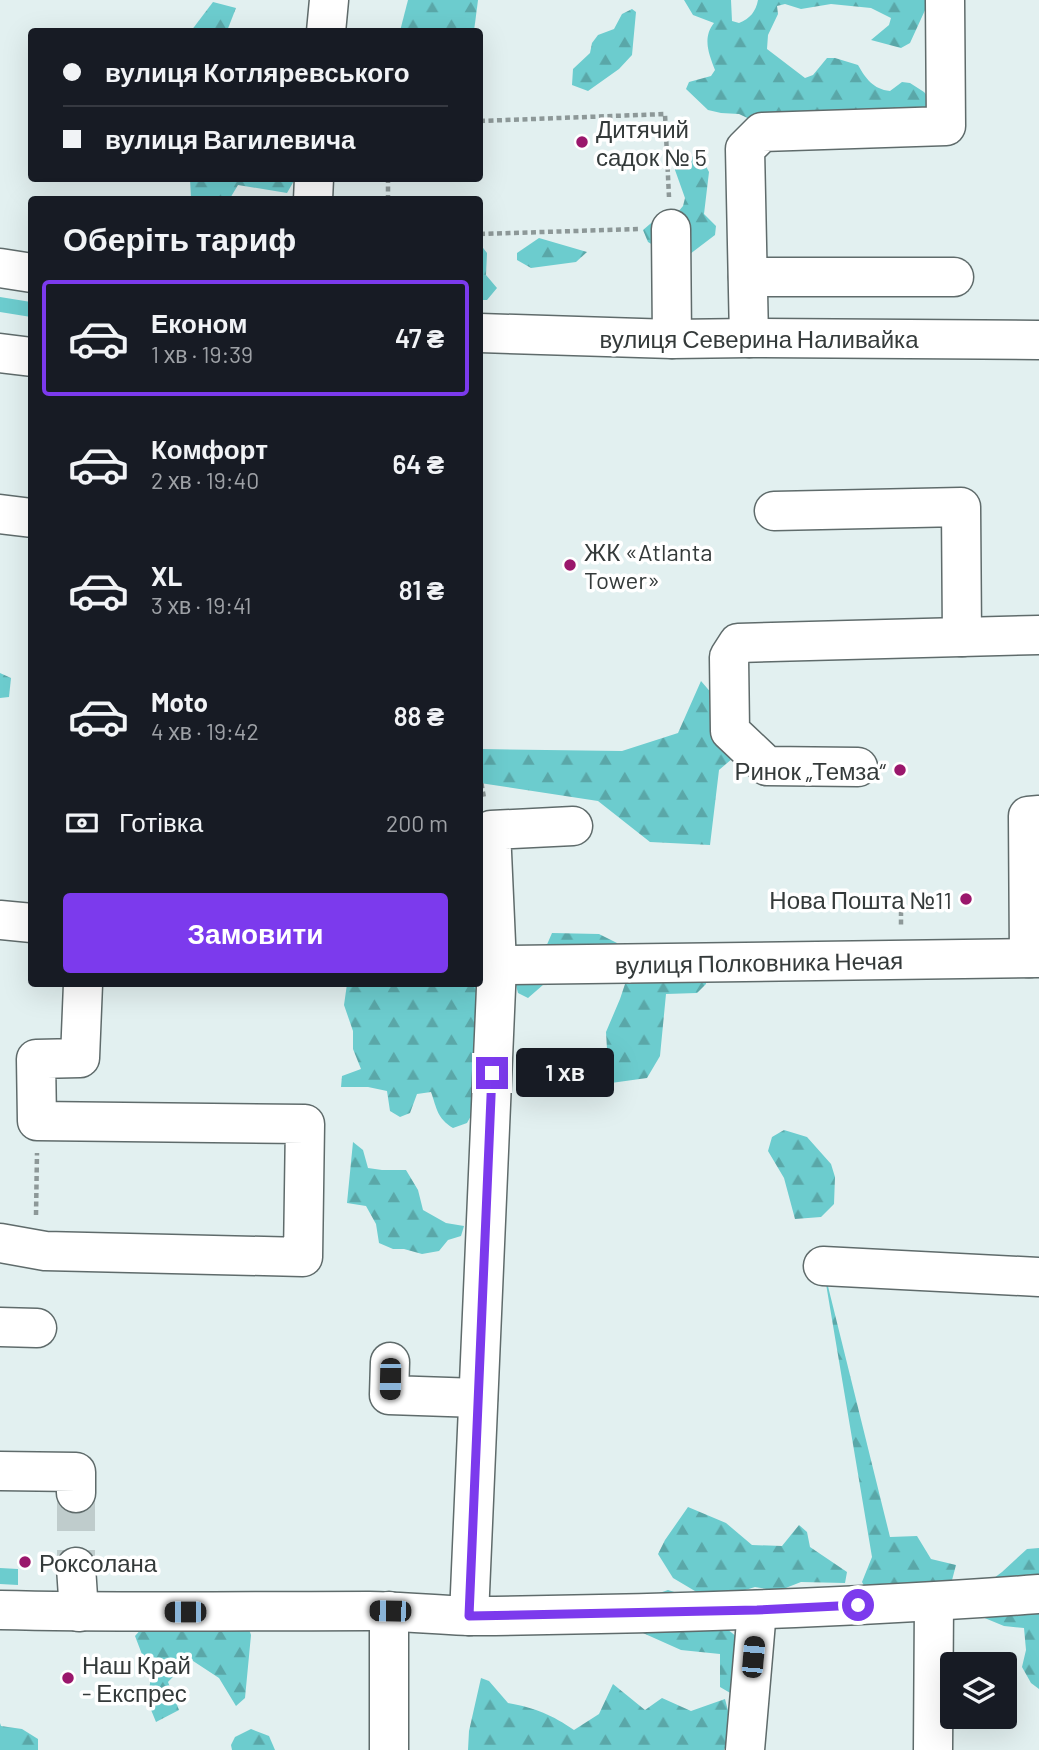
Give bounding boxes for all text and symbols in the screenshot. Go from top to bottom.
text: вулиця Котляревського [105,56,410,87]
place label: Дитячий садок № 5 [596,114,707,171]
text: вулиця Вагилевича [105,123,356,154]
marker: Дитячий садок № 5 [574,134,590,150]
text: Оберіть тариф [63,219,296,257]
icon: car [67,307,130,370]
text: Економ [151,307,247,338]
text: 47 ₴ [395,322,444,353]
street label: вулиця Северина Наливайка [599,324,919,353]
text: 1 хв · 19:39 [151,340,253,368]
icon: car [67,433,130,496]
text: Комфорт [151,433,268,464]
text: 64 ₴ [392,448,444,479]
text: 2 хв · 19:40 [151,466,259,494]
place label: ЖК «Atlanta Tower» [584,537,713,594]
marker: ЖК «Atlanta Tower» [562,557,578,573]
icon: car [67,559,130,622]
text: XL [151,560,182,591]
text: 81 ₴ [399,574,444,605]
text: 3 хв · 19:41 [151,591,252,619]
icon: car [67,685,130,748]
text: Moto [151,686,208,717]
text: 88 ₴ [394,700,444,731]
text: 4 хв · 19:42 [151,717,259,745]
place label: Ринок „Темза“ [734,756,887,785]
marker: Ринок „Темза“ [892,762,908,778]
icon: cash [63,804,101,842]
text: Готівка [119,806,203,837]
text: 200 m [386,809,448,837]
place label: Нова Пошта №11 [769,885,952,914]
marker: Нова Пошта №11 [958,891,974,907]
button: Замовити [63,893,448,973]
street label: вулиця Полковника Нечая [615,945,903,979]
callout: 1 хв [516,1048,614,1098]
route end [476,1057,508,1089]
text: 1 хв [545,1058,585,1086]
car [380,1358,401,1400]
place label: Роксолана [39,1548,158,1577]
marker: Роксолана [17,1554,33,1570]
route start [842,1589,874,1621]
car [369,1600,412,1622]
car [165,1602,207,1623]
car [741,1635,766,1679]
place label: Наш Край - Експрес [82,1650,191,1707]
map controls [940,1652,1017,1729]
button: layers [940,1652,1017,1729]
marker: Наш Край - Експрес [60,1670,76,1686]

